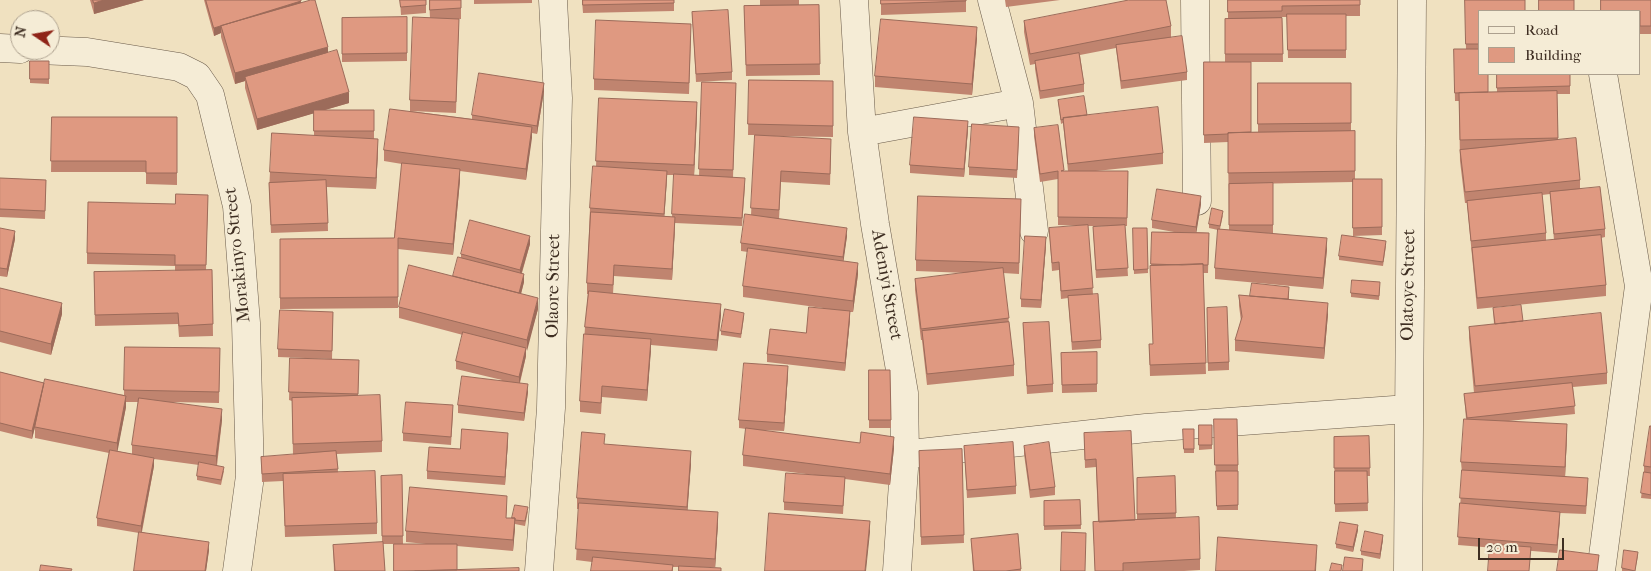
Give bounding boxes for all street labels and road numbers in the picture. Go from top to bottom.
street label: Morakinyo Street [220,187,256,323]
street label: Adeniyi Street [866,228,906,342]
street label: Olatoye Street [1397,229,1421,341]
street label: Olaore Street [542,234,566,338]

